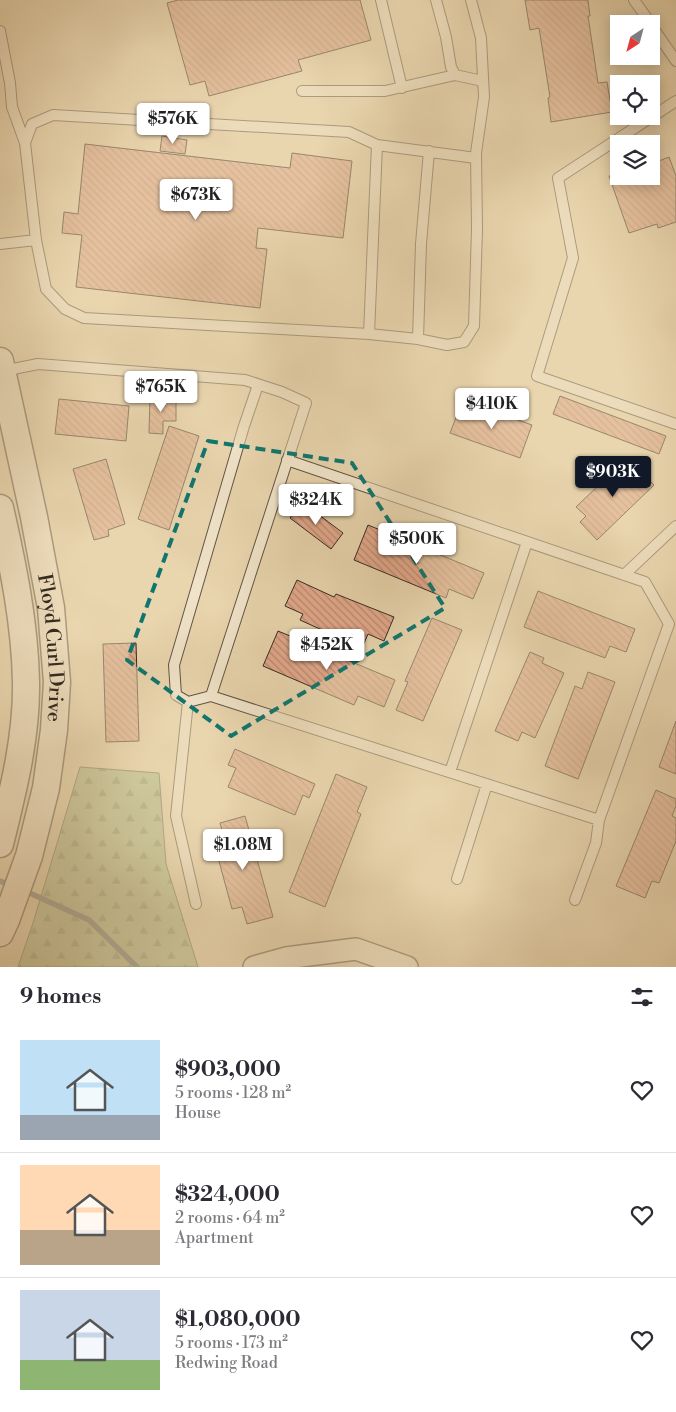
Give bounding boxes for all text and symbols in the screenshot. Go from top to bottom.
north arrow [610,15,660,65]
map controls [610,15,660,185]
button: locate [610,75,660,125]
pin: $576K [138,102,208,145]
text: $576K [148,109,198,129]
button: layers [610,135,660,185]
pin: $673K [161,178,231,221]
text: $673K [171,185,221,205]
pin: $765K [126,370,196,413]
text: $765K [135,377,187,397]
pin: $410K [457,388,527,430]
text: $410K [466,394,518,414]
pin: $903K [578,456,648,498]
text: $903K [586,462,640,482]
pin: $324K [281,484,351,526]
text: $324K [290,490,342,510]
pin: $500K [382,522,452,565]
text: $500K [389,529,445,549]
street label: Floyd Curl Drive [31,572,68,723]
pin: $452K [292,628,362,671]
text: $452K [300,635,354,655]
pin: $1.08M [202,828,284,871]
text: $1.08M [214,835,272,855]
icon: filters [628,983,656,1011]
text: 9 homes [20,984,101,1010]
text: $903,000 [175,1057,281,1083]
icon: home [60,1060,120,1120]
icon: heart [628,1076,656,1104]
text: 5 rooms · 128 m² [175,1083,291,1103]
text: House [175,1103,221,1123]
text: $324,000 [175,1182,280,1208]
icon: home [60,1185,120,1245]
icon: heart [628,1201,656,1229]
text: 2 rooms · 64 m² [175,1208,285,1228]
text: Apartment [175,1228,254,1248]
text: $1,080,000 [175,1307,300,1333]
icon: home [60,1310,120,1370]
icon: heart [628,1326,656,1354]
text: 5 rooms · 173 m² [175,1333,288,1353]
text: Redwing Road [175,1353,278,1373]

